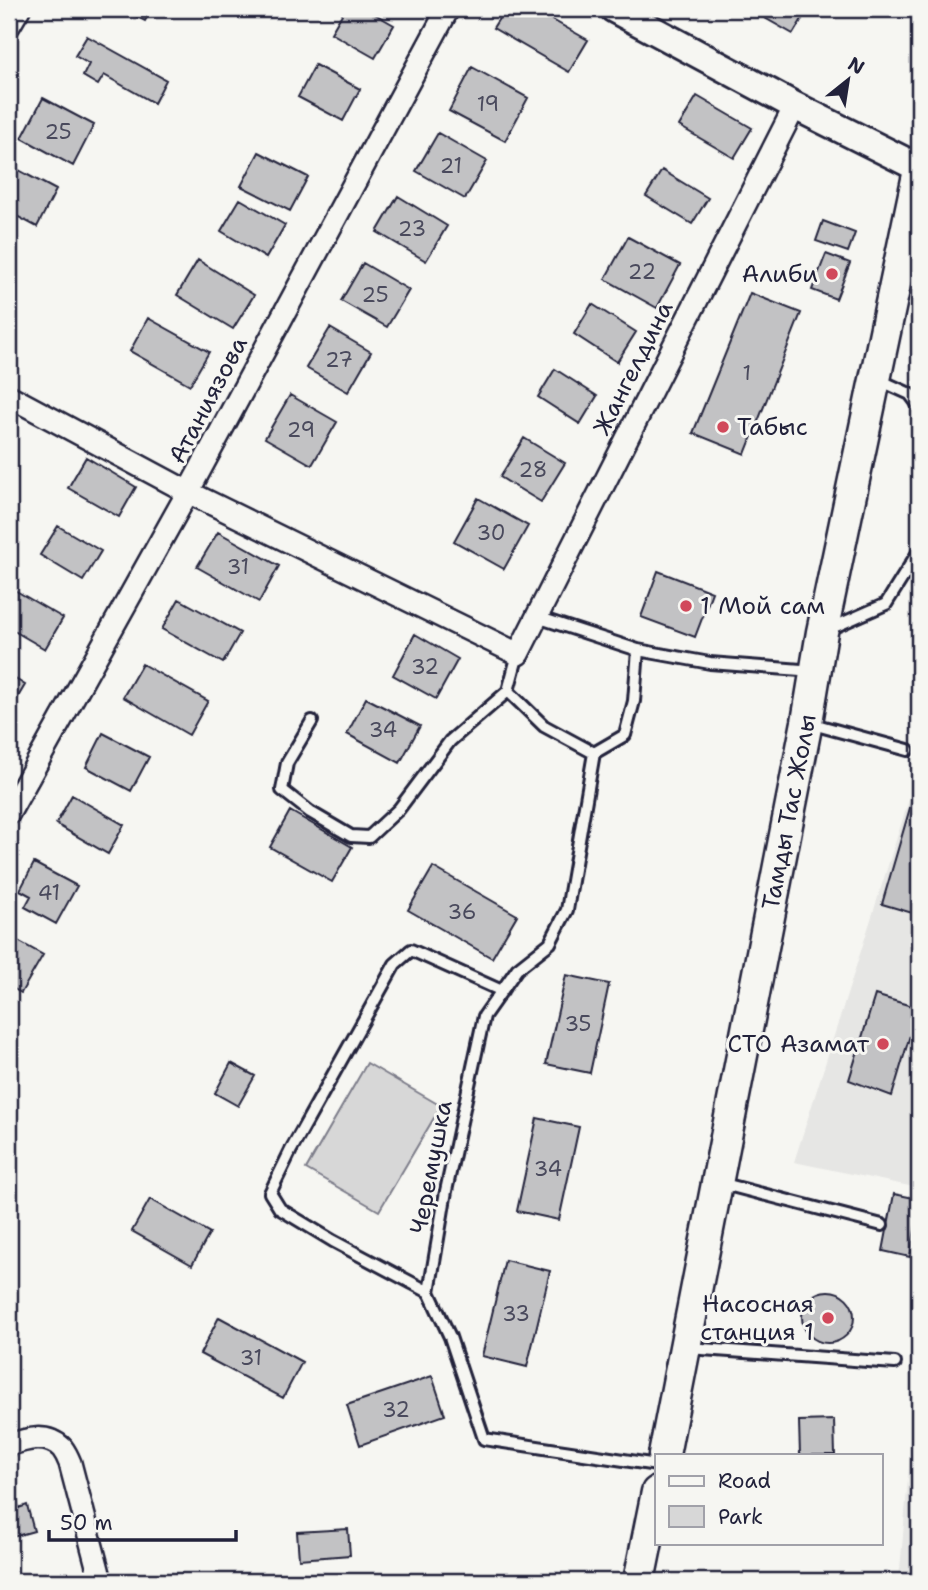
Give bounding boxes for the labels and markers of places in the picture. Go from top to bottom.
place label: Алиби [742,258,818,290]
marker: Алиби [824,266,840,282]
place label: Табыс [737,411,808,443]
marker: Табыс [715,419,731,435]
place label: 1 Мой сам [700,590,825,622]
marker: 1 Мой сам [678,598,694,614]
place label: СТО Азамат [728,1028,870,1060]
marker: СТО Азамат [875,1036,891,1052]
place label: Насосная станция 1 [700,1288,814,1348]
marker: Насосная станция 1 [820,1310,836,1326]

